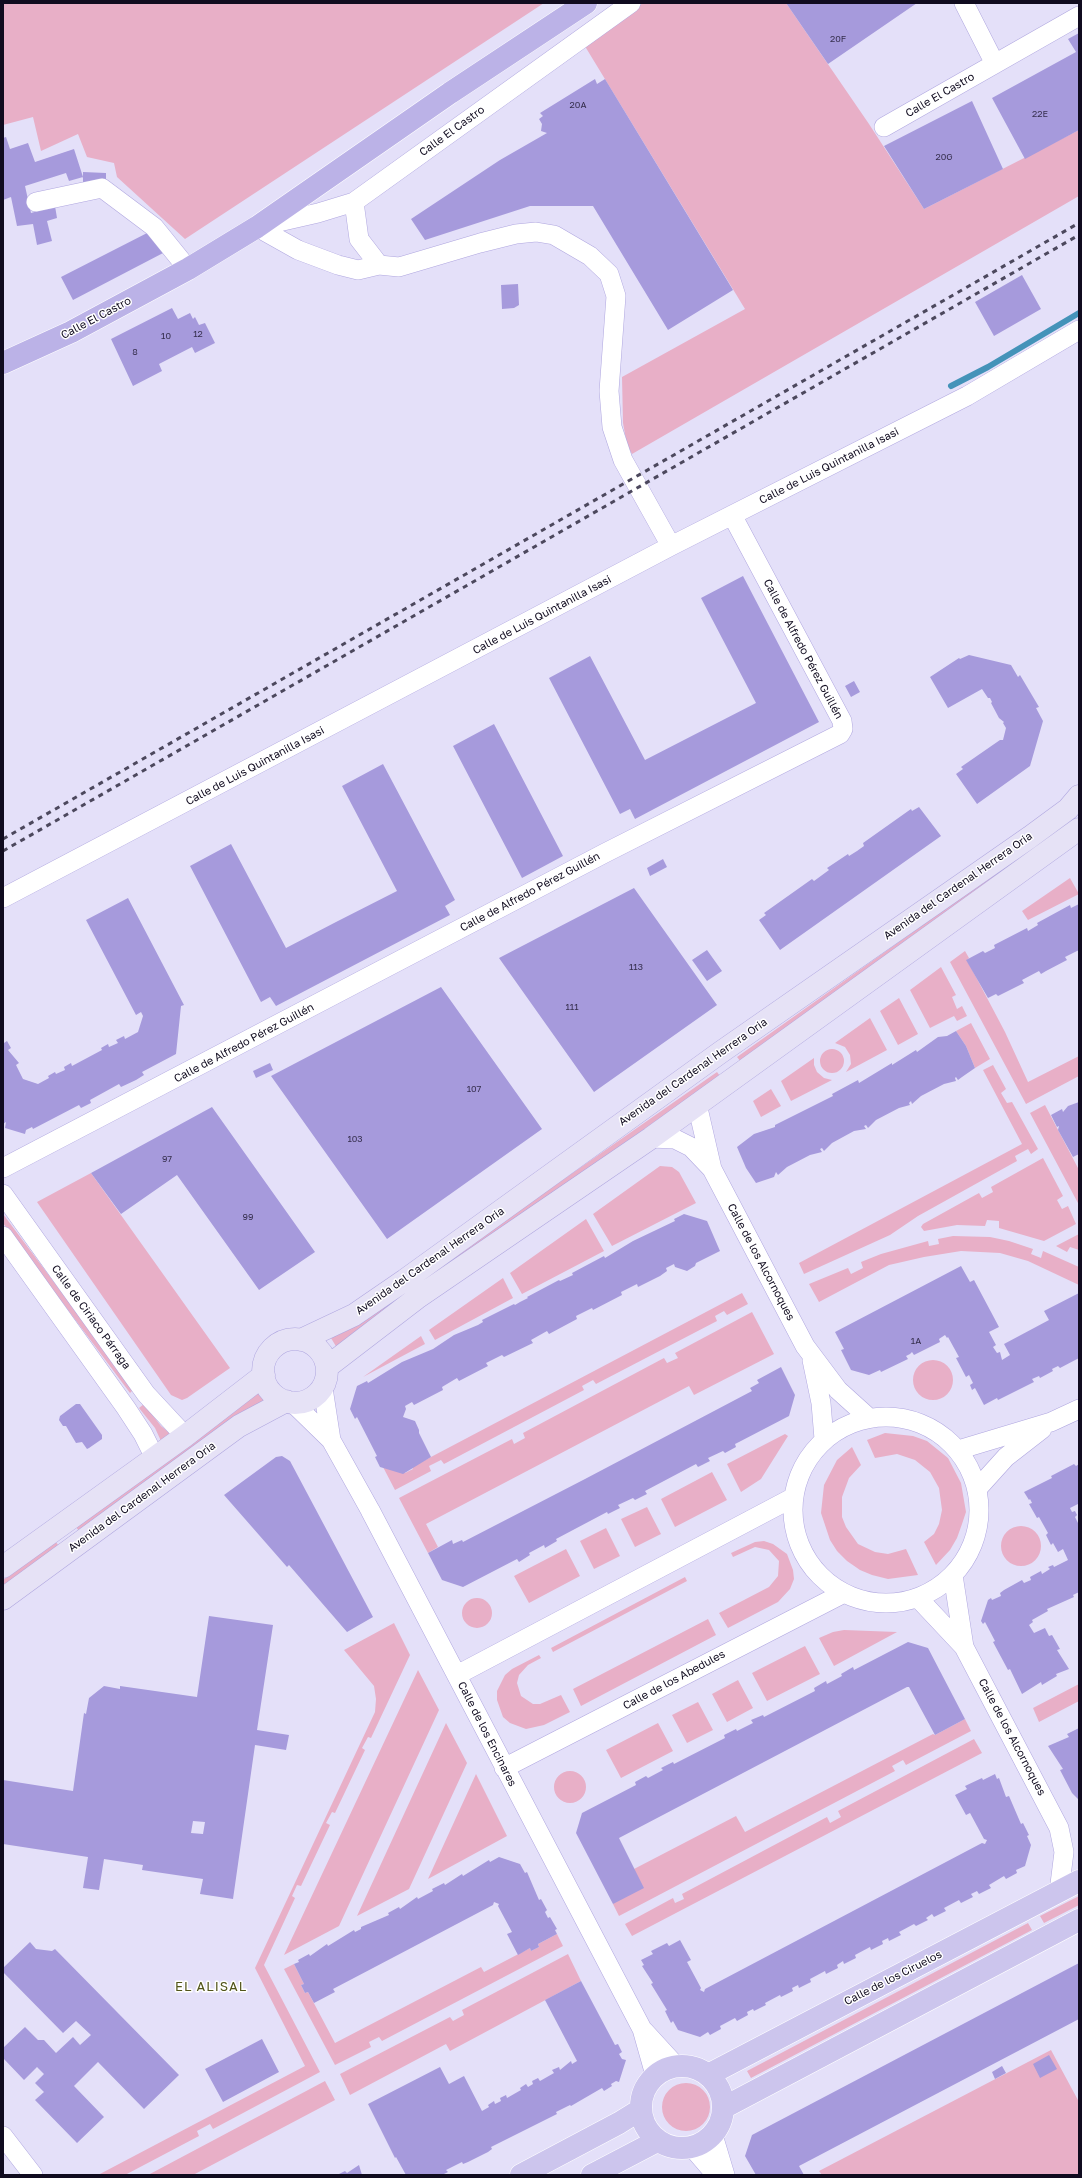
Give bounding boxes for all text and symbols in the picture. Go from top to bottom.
house number: 20F [830,34,846,44]
street label: Calle El Castro [903,70,977,120]
house number: 20A [570,100,586,110]
street label: Calle El Castro [417,103,487,159]
house number: 22E [1032,109,1048,119]
house number: 20G [935,152,953,162]
street label: Calle El Castro [59,294,133,342]
house number: 12 [193,329,203,339]
house number: 10 [161,331,171,341]
house number: 8 [132,347,138,357]
street label: Calle de Luis Quintanilla Isasi [757,425,901,507]
street label: Calle de Luis Quintanilla Isasi [471,573,613,657]
street label: Calle de Alfredo Pérez Guillén [760,577,846,721]
street label: Calle de Luis Quintanilla Isasi [184,724,326,808]
street label: Avenida del Cardenal Herrera Oria [881,829,1035,943]
street label: Calle de Alfredo Pérez Guillén [458,849,602,935]
house number: 113 [629,962,643,972]
street label: Calle de Alfredo Pérez Guillén [172,1000,316,1086]
house number: 111 [565,1002,579,1012]
street label: Avenida del Cardenal Herrera Oria [616,1015,770,1129]
house number: 107 [467,1084,481,1094]
house number: 103 [347,1134,363,1144]
house number: 97 [162,1154,172,1164]
street label: Calle de los Alcornoques [724,1201,798,1323]
street label: Avenida del Cardenal Herrera Oria [353,1204,507,1318]
house number: 99 [243,1212,253,1222]
street label: Calle de Ciriaco Párraga [49,1262,133,1372]
house number: 1A [911,1336,921,1346]
street label: Avenida del Cardenal Herrera Oria [66,1439,218,1555]
street label: Calle de los Abedules [621,1647,727,1713]
street label: Calle de los Alcornoques [975,1676,1049,1798]
street label: Calle de los Encinares [455,1679,519,1789]
street label: Calle de los Ciruelos [842,1948,944,2008]
district label: EL ALISAL [175,1979,247,1995]

